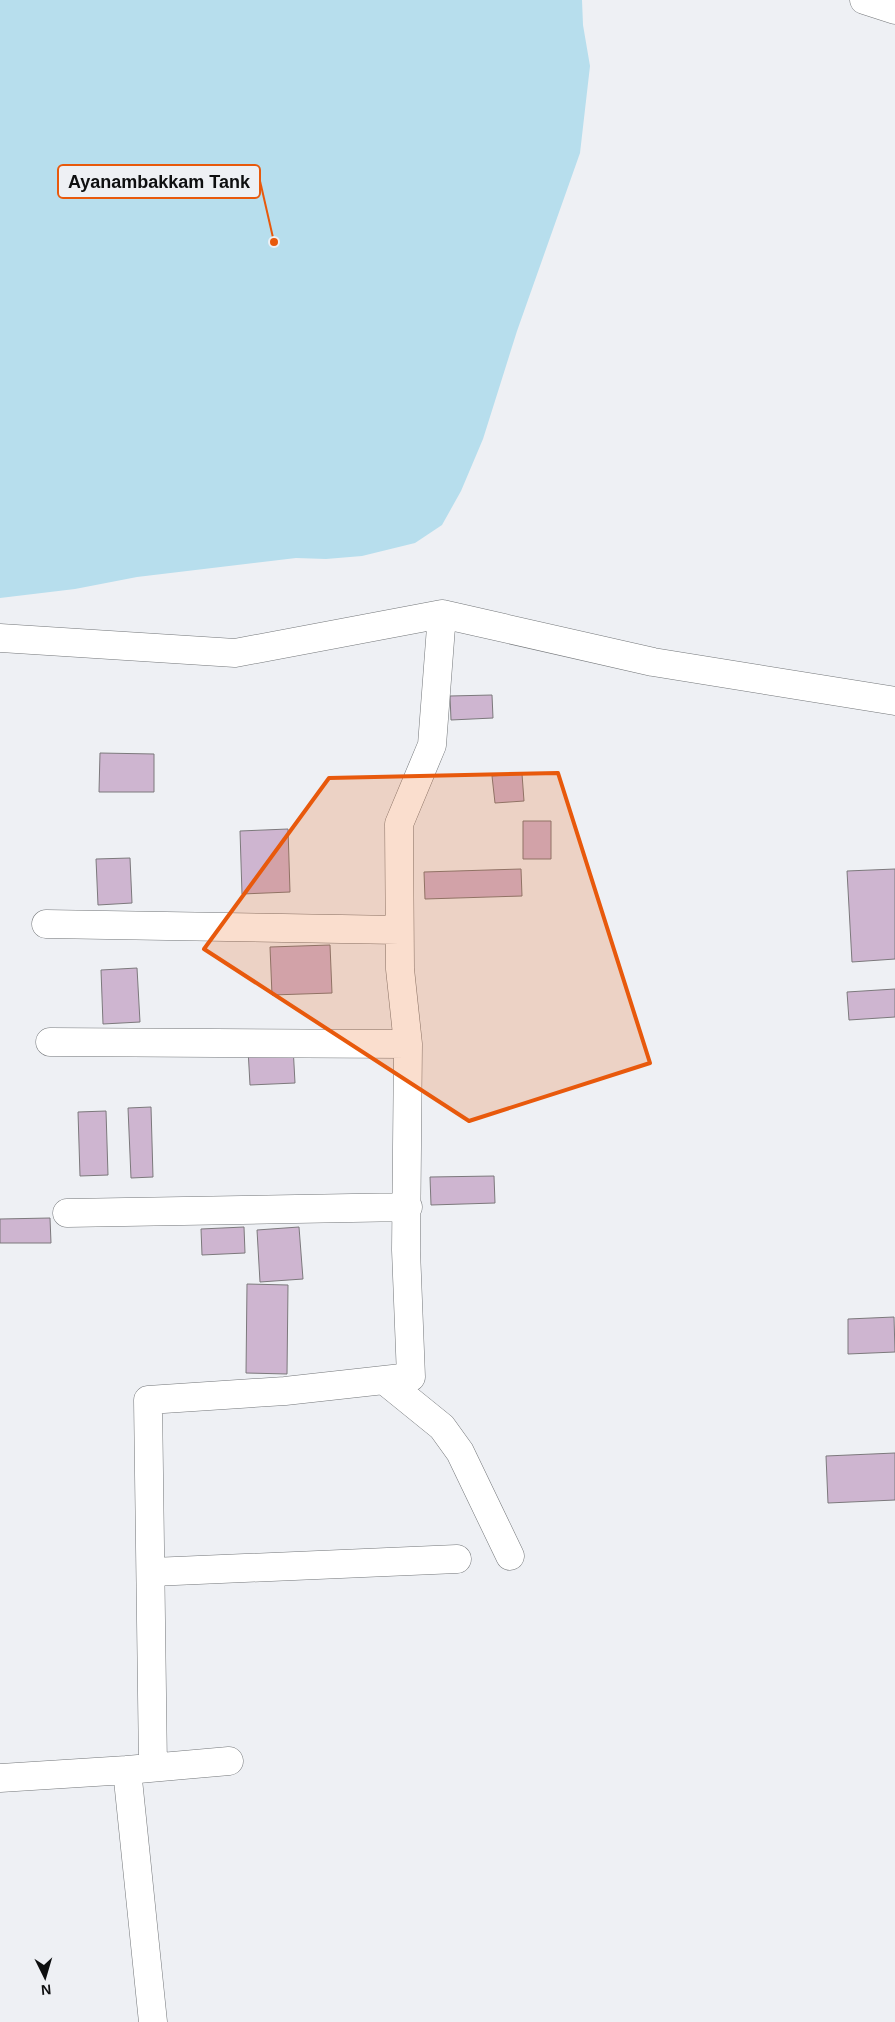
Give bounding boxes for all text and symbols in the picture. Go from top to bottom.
callout: Ayanambakkam Tank [58,165,260,198]
text: Ayanambakkam Tank [68,172,251,192]
north arrow [20,1952,70,2002]
text: N [40,1982,52,1998]

